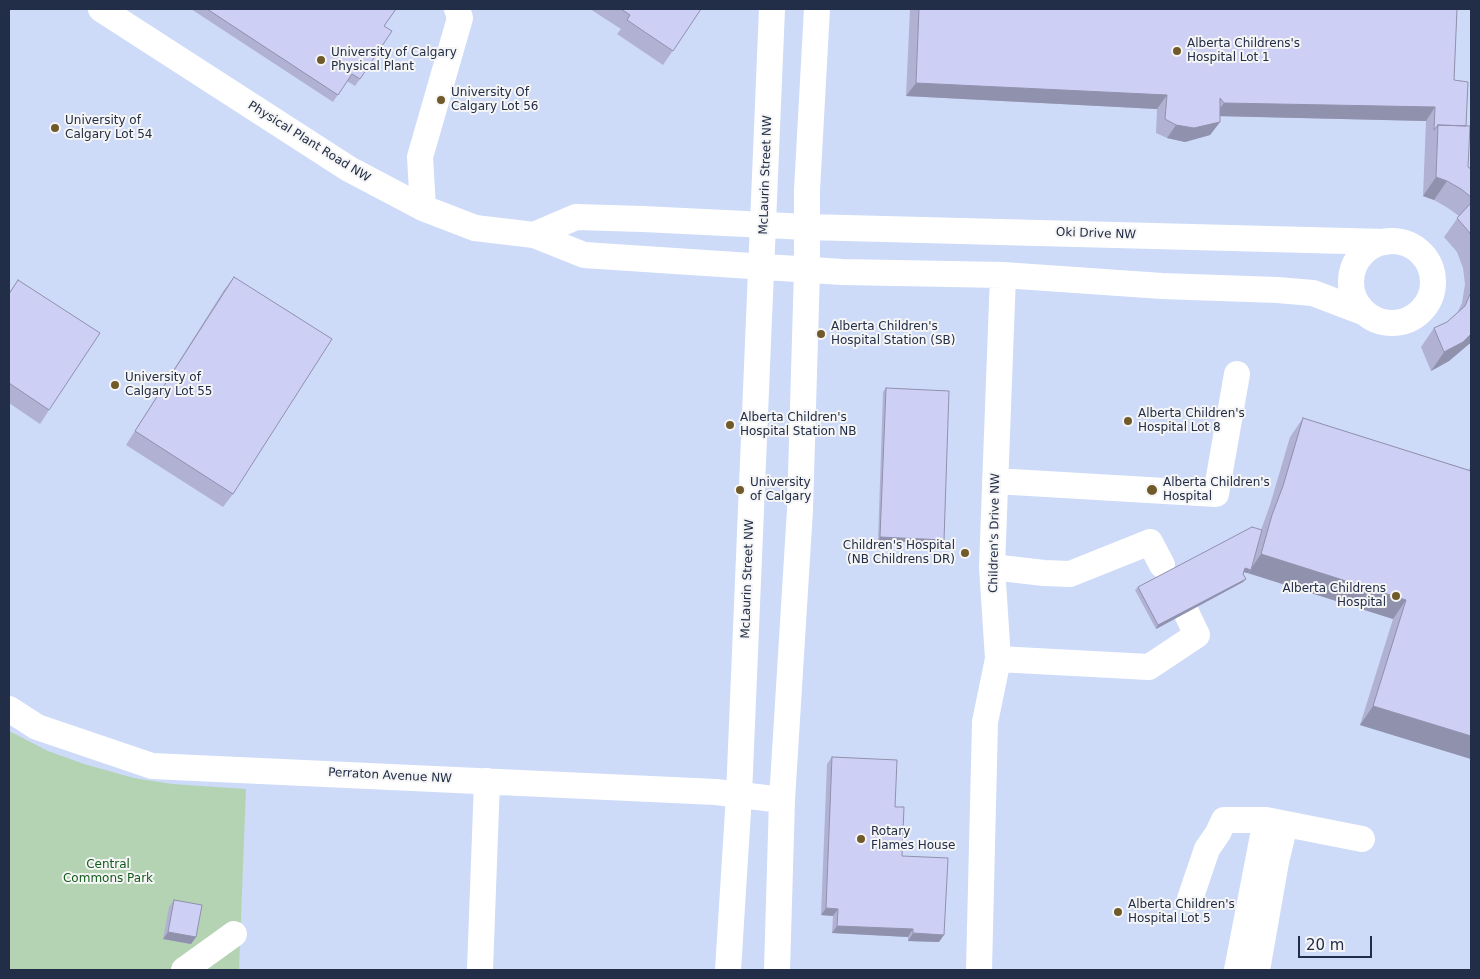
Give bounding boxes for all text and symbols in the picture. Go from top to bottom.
place label: Alberta Childrens's Hospital Lot 1 [1187,37,1300,65]
marker: Alberta Childrens's Hospital Lot 1 [1171,45,1183,57]
place label: University of Calgary Physical Plant [331,46,457,74]
marker: University of Calgary Physical Plant [315,54,327,66]
place label: University Of Calgary Lot 56 [451,86,538,114]
marker: University Of Calgary Lot 56 [435,94,447,106]
street label: Physical Plant Road NW [245,98,373,186]
place label: University of Calgary Lot 54 [65,114,152,142]
street label: McLaurin Street NW [757,115,775,235]
marker: University of Calgary Lot 54 [49,122,61,134]
street label: Oki Drive NW [1056,225,1136,243]
place label: Alberta Children's Hospital Station (SB) [831,320,955,348]
marker: Alberta Children's Hospital Station (SB) [815,328,827,340]
place label: University of Calgary Lot 55 [125,371,212,399]
marker: University of Calgary Lot 55 [109,379,121,391]
place label: Alberta Children's Hospital Lot 8 [1138,407,1245,435]
place label: Alberta Children's Hospital Station NB [740,411,856,439]
marker: Alberta Children's Hospital Lot 8 [1122,415,1134,427]
marker: Alberta Children's Hospital Station NB [724,419,736,431]
street label: Children's Drive NW [987,473,1003,593]
place label: University of Calgary [750,476,811,504]
place label: Alberta Children's Hospital [1163,476,1270,504]
marker: Alberta Children's Hospital [1145,483,1159,497]
marker: University of Calgary [734,484,746,496]
street label: McLaurin Street NW [739,519,757,639]
place label: Children's Hospital (NB Childrens DR) [843,539,955,567]
marker: Children's Hospital (NB Childrens DR) [959,547,971,559]
place label: Alberta Childrens Hospital [1282,582,1386,610]
marker: Alberta Childrens Hospital [1390,590,1402,602]
street label: Perraton Avenue NW [328,766,452,786]
place label: Rotary Flames House [871,825,955,853]
marker: Rotary Flames House [855,833,867,845]
park label: Central Commons Park [63,858,153,886]
place label: Alberta Children's Hospital Lot 5 [1128,898,1235,926]
marker: Alberta Children's Hospital Lot 5 [1112,906,1124,918]
scale bar [1300,926,1374,958]
text: 20 m [1306,936,1344,954]

